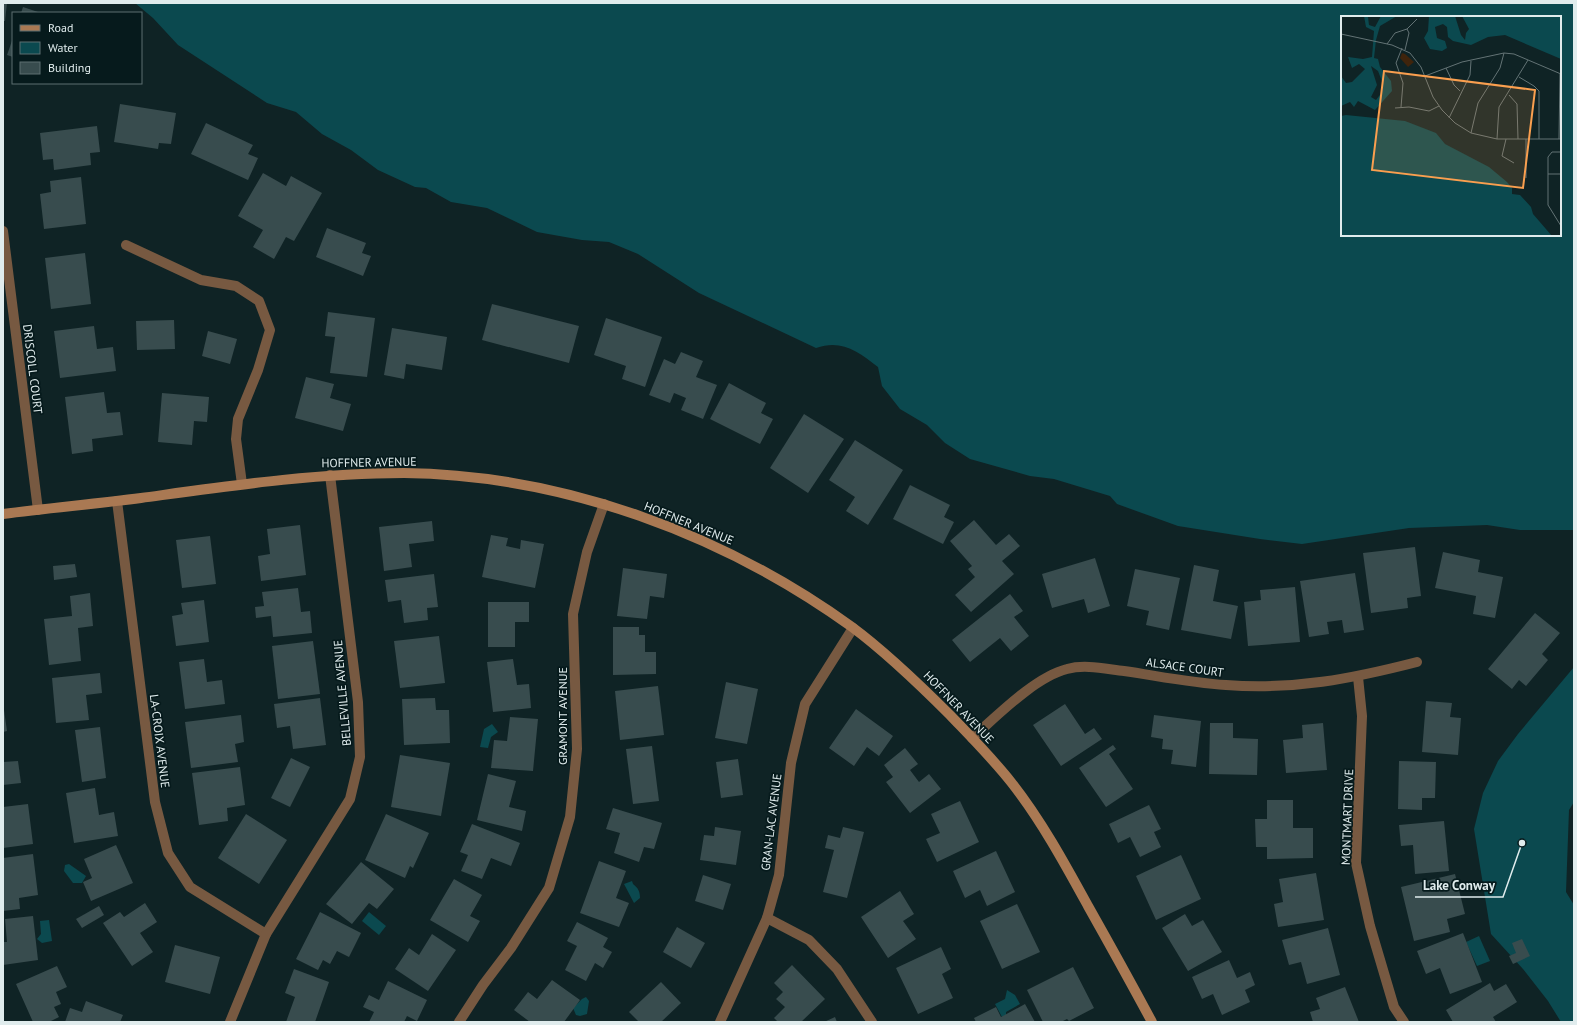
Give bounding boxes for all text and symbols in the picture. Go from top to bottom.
legend [12,12,142,84]
inset map [1341,16,1561,236]
text: Road [48,20,73,35]
text: Water [48,40,78,55]
text: Building [48,60,91,75]
street label: DRISCOLL COURT [20,323,46,415]
street label: HOFFNER AVENUE [321,454,417,470]
street label: HOFFNER AVENUE [642,498,736,548]
street label: BELLEVILLE AVENUE [330,639,354,747]
street label: ALSACE COURT [1145,654,1225,680]
street label: GRAMONT AVENUE [555,667,570,765]
street label: HOFFNER AVENUE [921,668,997,746]
street label: LA-CROIX AVENUE [147,693,173,789]
street label: MONTMART DRIVE [1338,769,1356,865]
street label: GRAN-LAC AVENUE [758,773,784,871]
callout: Lake Conway [1415,872,1503,897]
text: Lake Conway [1423,877,1496,894]

